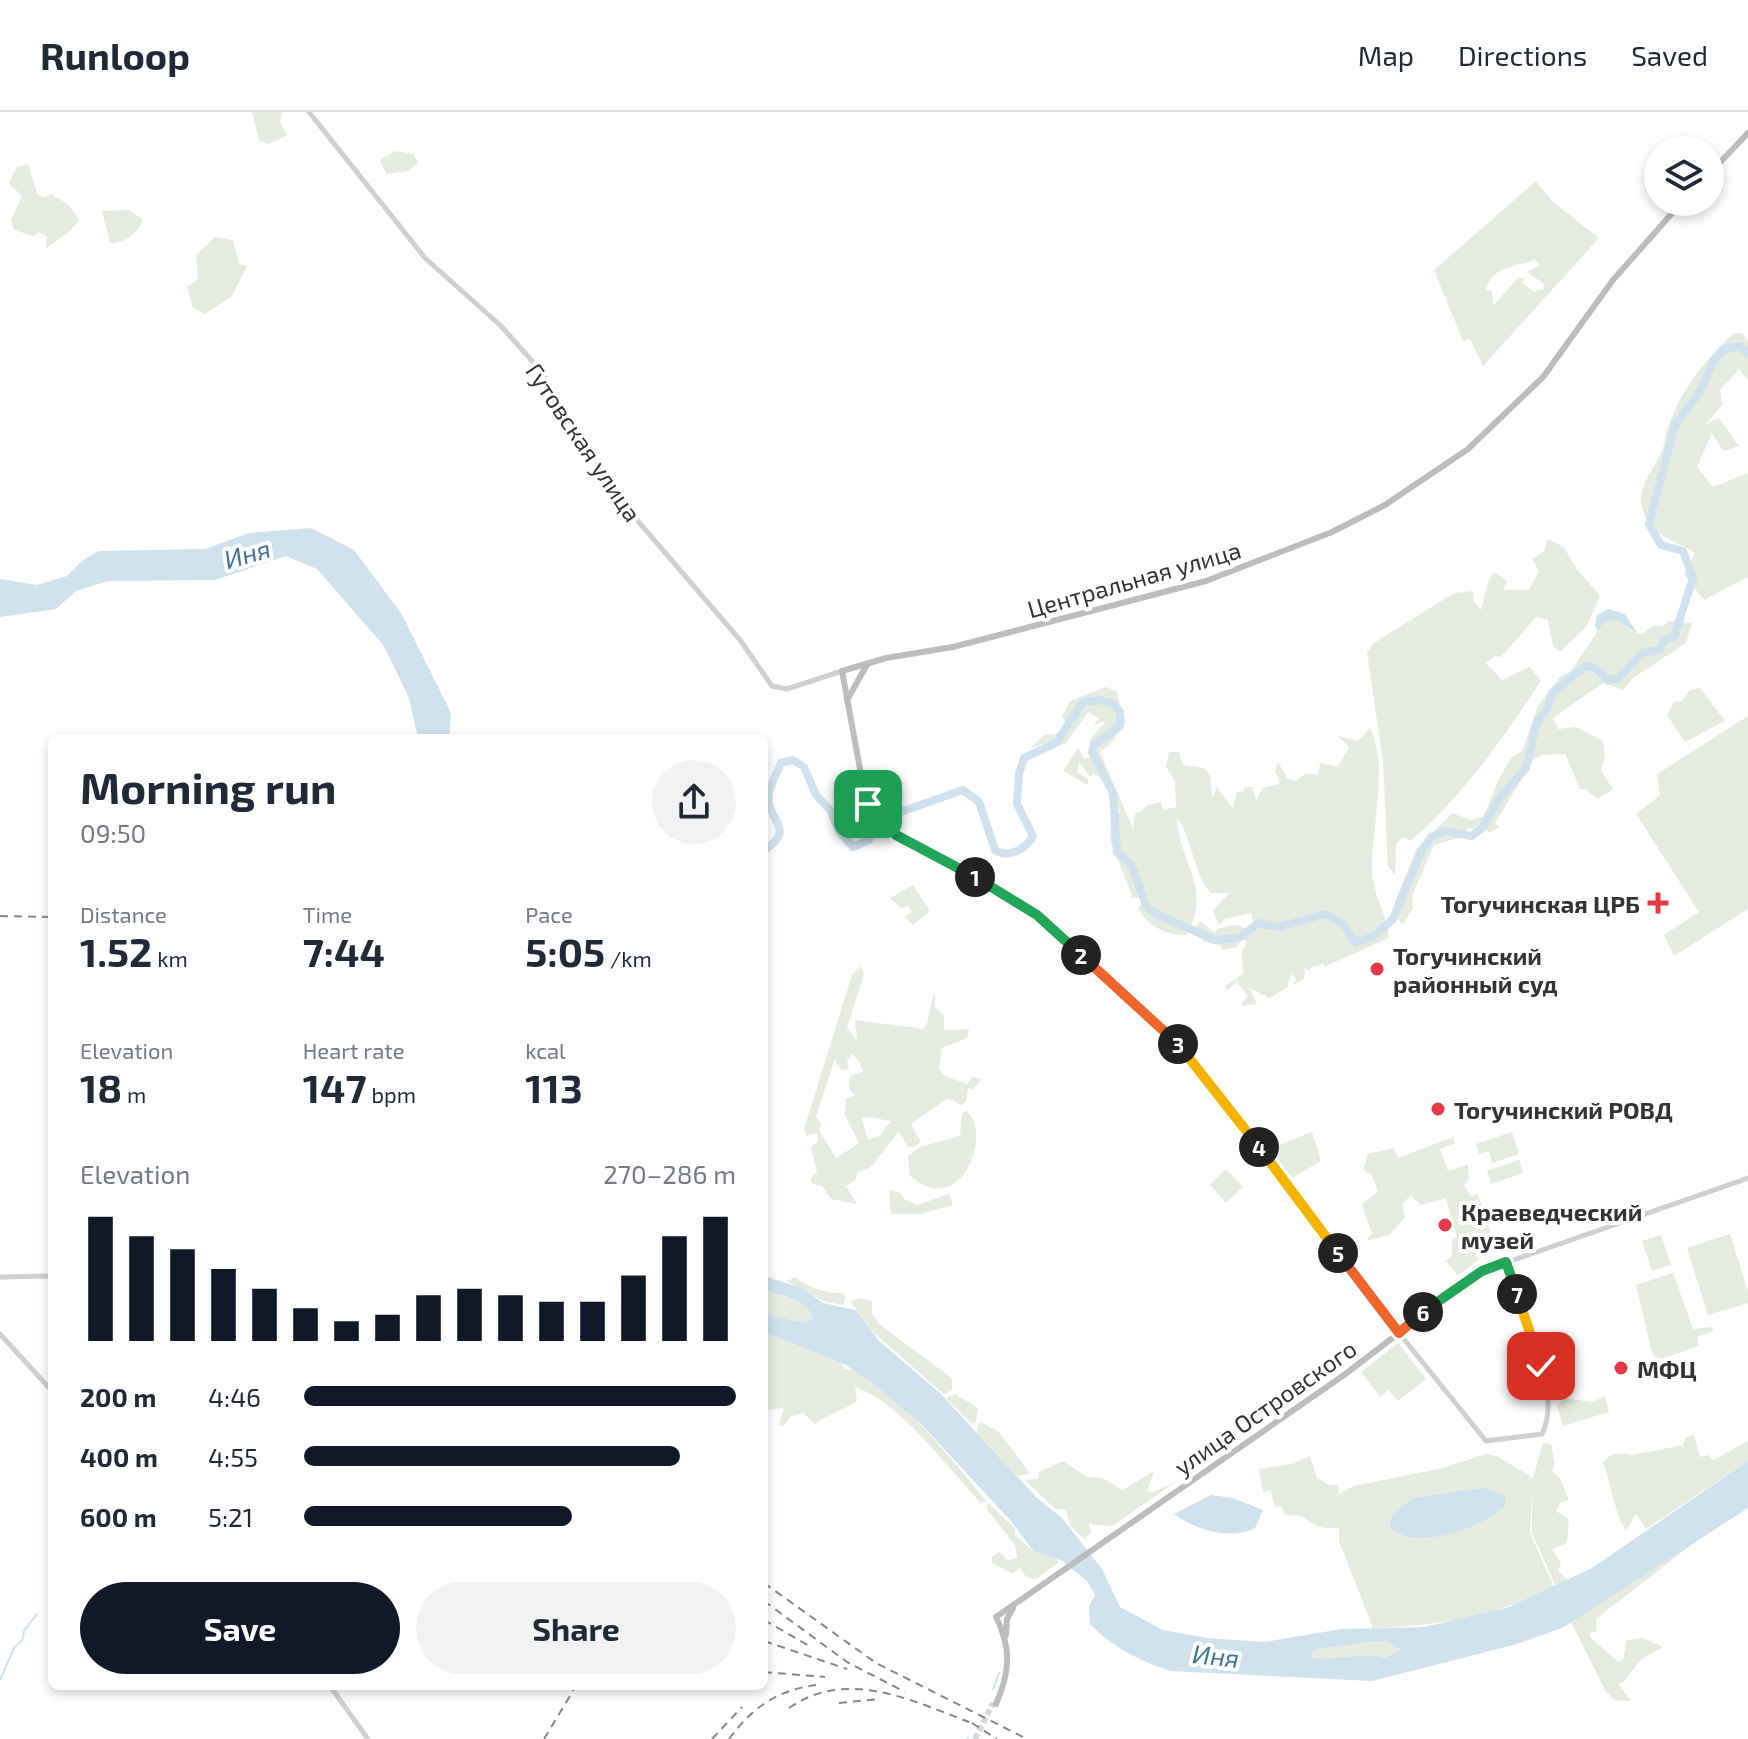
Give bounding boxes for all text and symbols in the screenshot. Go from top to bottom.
text: Runloop [40,32,190,78]
text: Map [1358,38,1414,72]
text: Directions [1458,38,1587,72]
text: Saved [1631,38,1708,72]
map controls [1644,136,1724,216]
button: layers [1644,136,1724,216]
street label: Гутовская улица [519,357,648,527]
water label: Иня [220,532,274,574]
street label: Центральная улица [1024,535,1244,624]
text: Morning run [80,760,336,813]
button: share [652,760,736,844]
pin [834,770,902,838]
icon: arrive [846,782,890,826]
text: 09:50 [80,817,146,848]
pin: 1 [955,857,995,897]
text: 1 [970,864,980,890]
place label: Тогучинская ЦРБ [1441,889,1640,918]
marker: Тогучинская ЦРБ [1647,892,1669,914]
text: Distance [80,901,167,927]
text: Time [303,901,352,927]
text: Pace [525,901,573,927]
text: 1.52 [80,927,152,975]
text: 7:44 [303,927,385,975]
text: 5:05 [525,927,605,975]
pin: 2 [1061,935,1101,975]
place label: Тогучинский районный суд [1393,941,1558,998]
text: 2 [1075,942,1087,968]
text: km [152,945,188,971]
text: /km [605,945,652,971]
marker: Тогучинский районный суд [1368,960,1386,978]
pin: 3 [1158,1024,1198,1064]
text: 3 [1172,1031,1184,1057]
text: Elevation [80,1037,173,1063]
text: Heart rate [303,1037,404,1063]
text: kcal [525,1037,566,1063]
text: 18 [80,1063,122,1111]
text: 147 [303,1063,367,1111]
text: 113 [525,1063,583,1111]
text: m [122,1081,146,1107]
text: bpm [367,1081,416,1107]
place label: Тогучинский РОВД [1454,1095,1673,1124]
marker: Тогучинский РОВД [1429,1100,1447,1118]
pin: 4 [1239,1127,1279,1167]
text: 4 [1252,1134,1266,1160]
text: Elevation [80,1158,190,1189]
text: 270–286 m [603,1158,736,1189]
place label: Краеведческий музей [1461,1197,1642,1254]
marker: Краеведческий музей [1436,1216,1454,1234]
pin: 5 [1318,1233,1358,1273]
text: 5 [1332,1240,1344,1266]
pin: 7 [1497,1274,1537,1314]
text: 7 [1511,1281,1523,1307]
pin: 6 [1403,1292,1443,1332]
text: 6 [1417,1299,1429,1325]
pin [1507,1332,1575,1400]
street label: улица Островского [1168,1333,1362,1482]
icon: check [1519,1344,1563,1388]
place label: МФЦ [1637,1354,1697,1383]
marker: МФЦ [1612,1359,1630,1377]
text: 200 m [80,1381,156,1412]
text: 4:46 [208,1381,261,1412]
text: 400 m [80,1441,158,1472]
text: 4:55 [208,1441,258,1472]
text: 600 m [80,1501,157,1532]
text: 5:21 [208,1501,253,1532]
button: Save [80,1582,400,1674]
button: Share [416,1582,736,1674]
water label: Иня [1191,1637,1241,1673]

